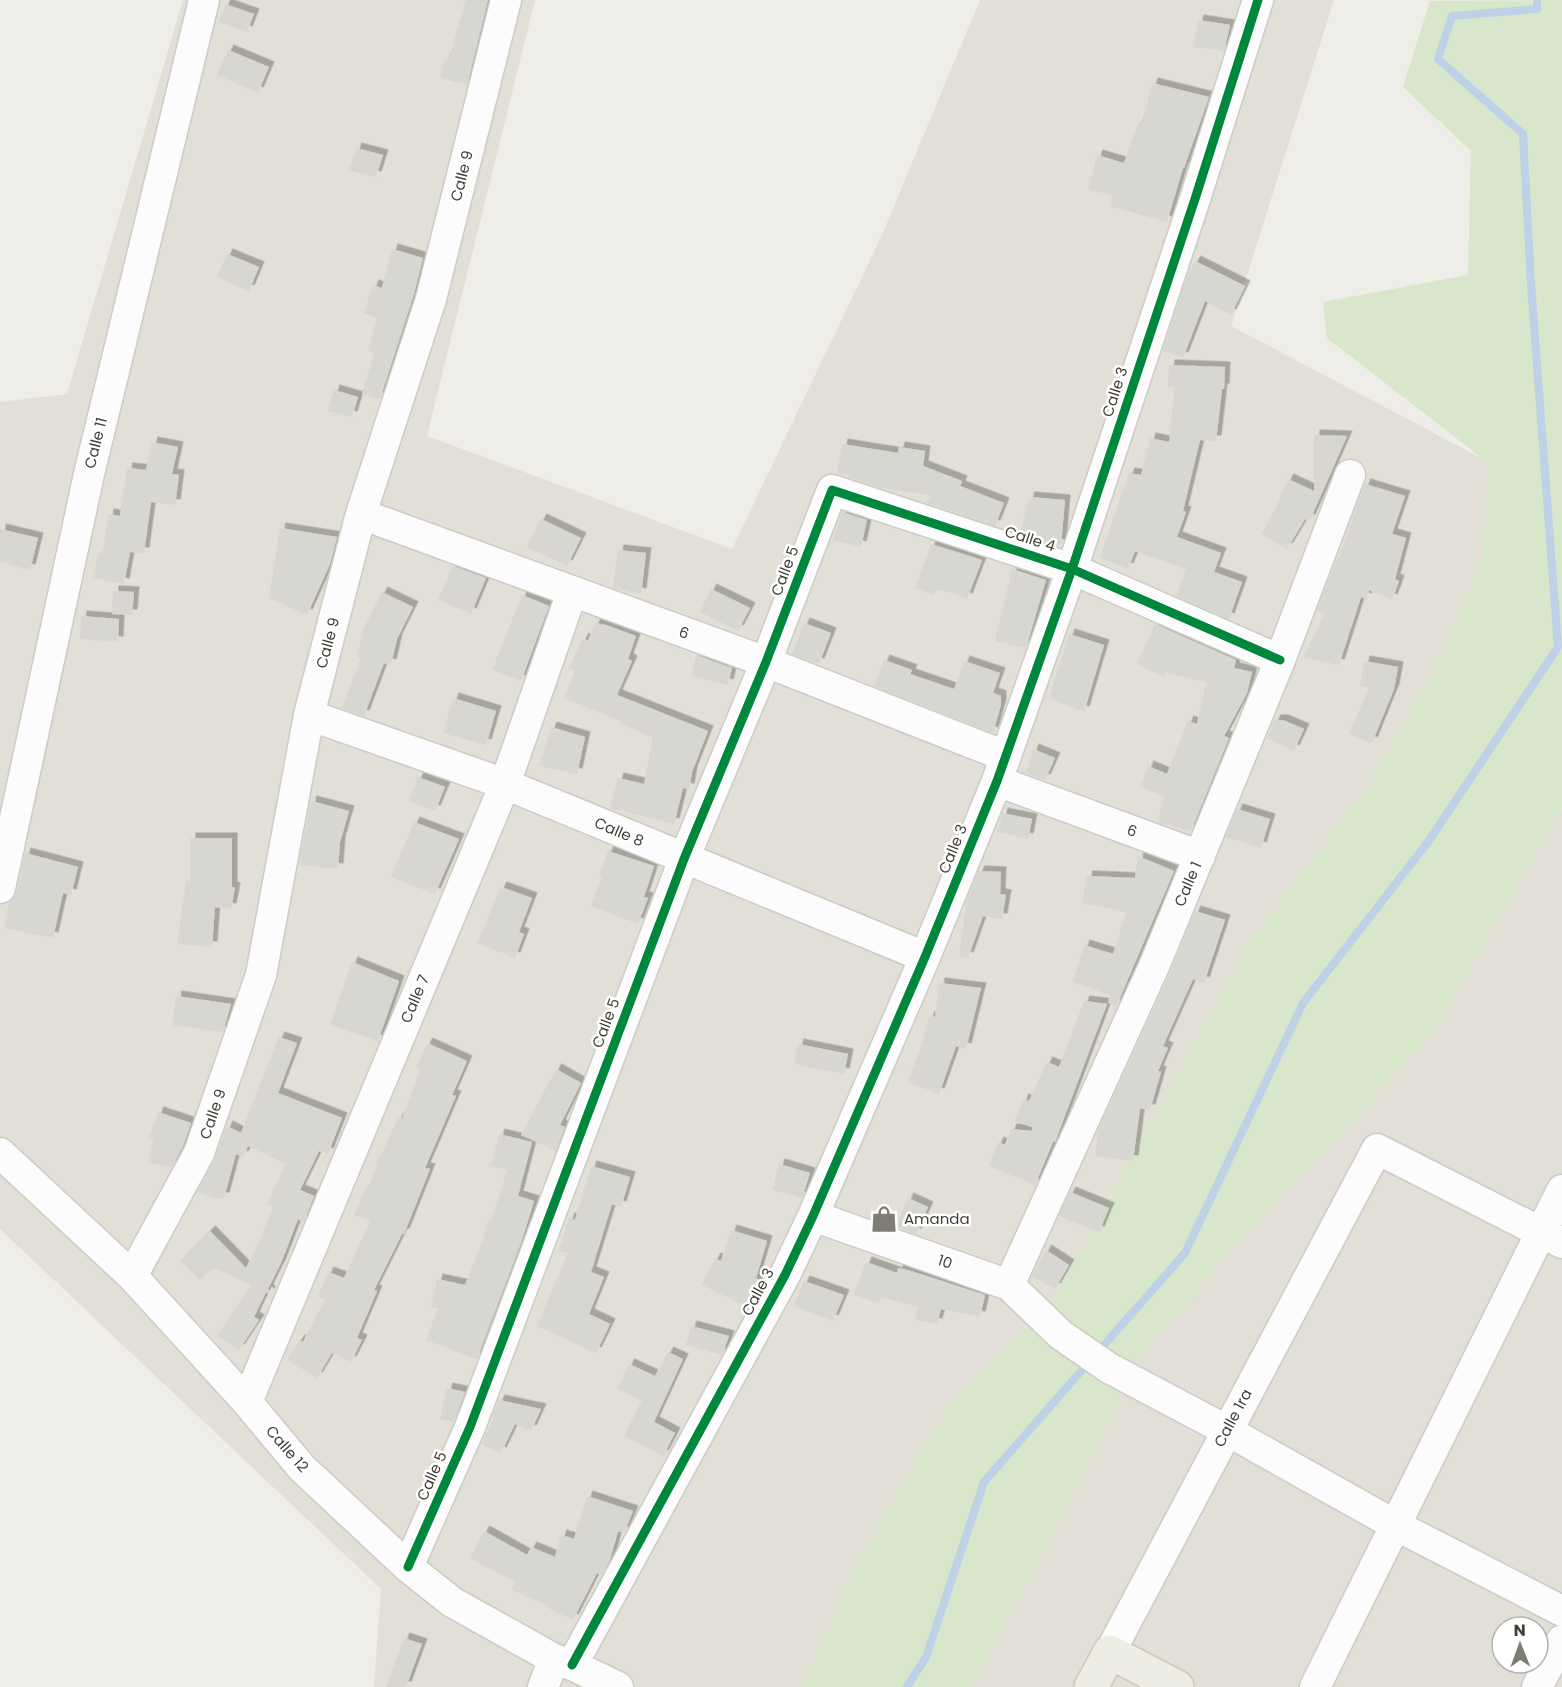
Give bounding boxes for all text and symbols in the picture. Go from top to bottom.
street label: Calle 9 [445,148,478,204]
street label: Calle 3 [1097,364,1132,419]
street label: Calle 11 [79,415,112,471]
street label: Calle 4 [1002,521,1058,557]
street label: Calle 5 [765,543,804,599]
street label: Calle 9 [311,615,344,671]
street label: 6 [676,621,692,644]
street label: Calle 8 [591,812,647,851]
street label: 6 [1124,819,1140,842]
street label: Calle 3 [933,821,972,877]
street label: Calle 1 [1169,858,1206,910]
street label: Calle 7 [395,971,434,1026]
street label: Calle 5 [586,995,625,1051]
street label: Calle 9 [194,1086,231,1142]
shop icon: Amanda [869,1204,899,1234]
place label: Amanda [904,1208,970,1229]
street label: 10 [935,1249,955,1274]
street label: Calle 3 [736,1264,779,1319]
street label: Calle 1ra [1209,1385,1257,1450]
street label: Calle 12 [261,1421,314,1477]
street label: Calle 5 [411,1448,452,1504]
north arrow [1490,1615,1550,1675]
text: N [1514,1619,1526,1642]

